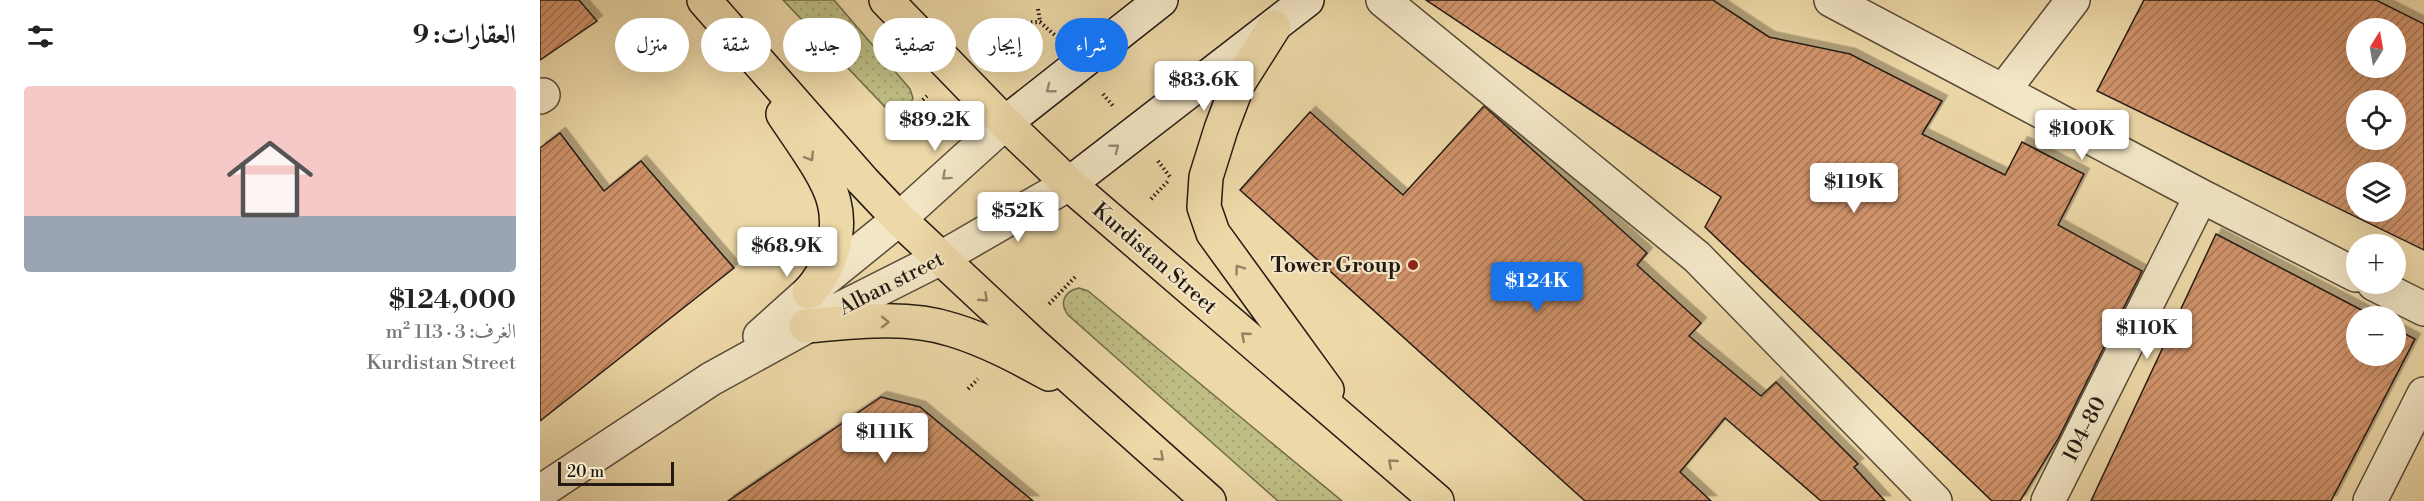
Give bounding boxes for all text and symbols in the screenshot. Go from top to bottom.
chip: منزل [615,18,689,72]
chip: شقة [701,18,771,72]
chip: جديد [783,18,861,72]
chip: تصفية [873,18,956,72]
chip: إيجار [968,18,1043,72]
chip: شراء [1055,18,1128,72]
north arrow [2346,18,2406,78]
map controls [2346,18,2406,366]
text: العقارات: 9 [413,19,516,51]
icon: filters [24,20,57,53]
pin: $83.6K [1155,61,1253,112]
text: $83.6K [1169,68,1239,93]
one-way arrow [1045,81,1056,92]
button: locate [2346,90,2406,150]
pin: $89.2K [886,101,984,152]
text: $89.2K [899,108,971,133]
pin: $100K [2040,110,2124,161]
text: $100K [2049,117,2115,142]
icon: home [216,125,324,233]
one-way arrow [1108,144,1119,155]
one-way arrow [802,151,814,161]
button: layers [2346,162,2406,222]
pin: $119K [1812,163,1896,214]
one-way arrow [943,169,954,180]
text: $119K [1824,170,1884,195]
pin: $52K [982,192,1054,243]
street label: Kurdistan Street [1087,197,1223,320]
text: $52K [992,199,1045,224]
pin: $68.9K [738,227,836,278]
text: $68.9K [751,234,823,259]
button: + [2346,234,2406,294]
street label: Alban street [834,246,949,322]
place label: Tower Group [1271,253,1401,279]
marker: Tower Group [1406,258,1420,272]
pin: $124K [1495,262,1579,313]
one-way arrow [1235,264,1246,275]
text: $124K [1505,269,1569,294]
text: $124,000 [389,284,516,316]
one-way arrow [977,291,988,302]
button: − [2346,306,2406,366]
pin: $110K [2105,309,2189,360]
one-way arrow [881,316,890,329]
text: $110K [2116,316,2178,341]
text: الغرف: 3 · 113 m² [385,320,516,345]
one-way arrow [1241,332,1252,343]
text: Kurdistan Street [366,351,516,376]
street label: 104-80 [2057,392,2112,466]
pin: $111K [843,413,927,464]
text: $111K [856,420,914,445]
one-way arrow [1153,450,1164,461]
scale bar [558,459,674,486]
one-way arrow [1389,459,1399,470]
text: 20 m [567,462,604,482]

